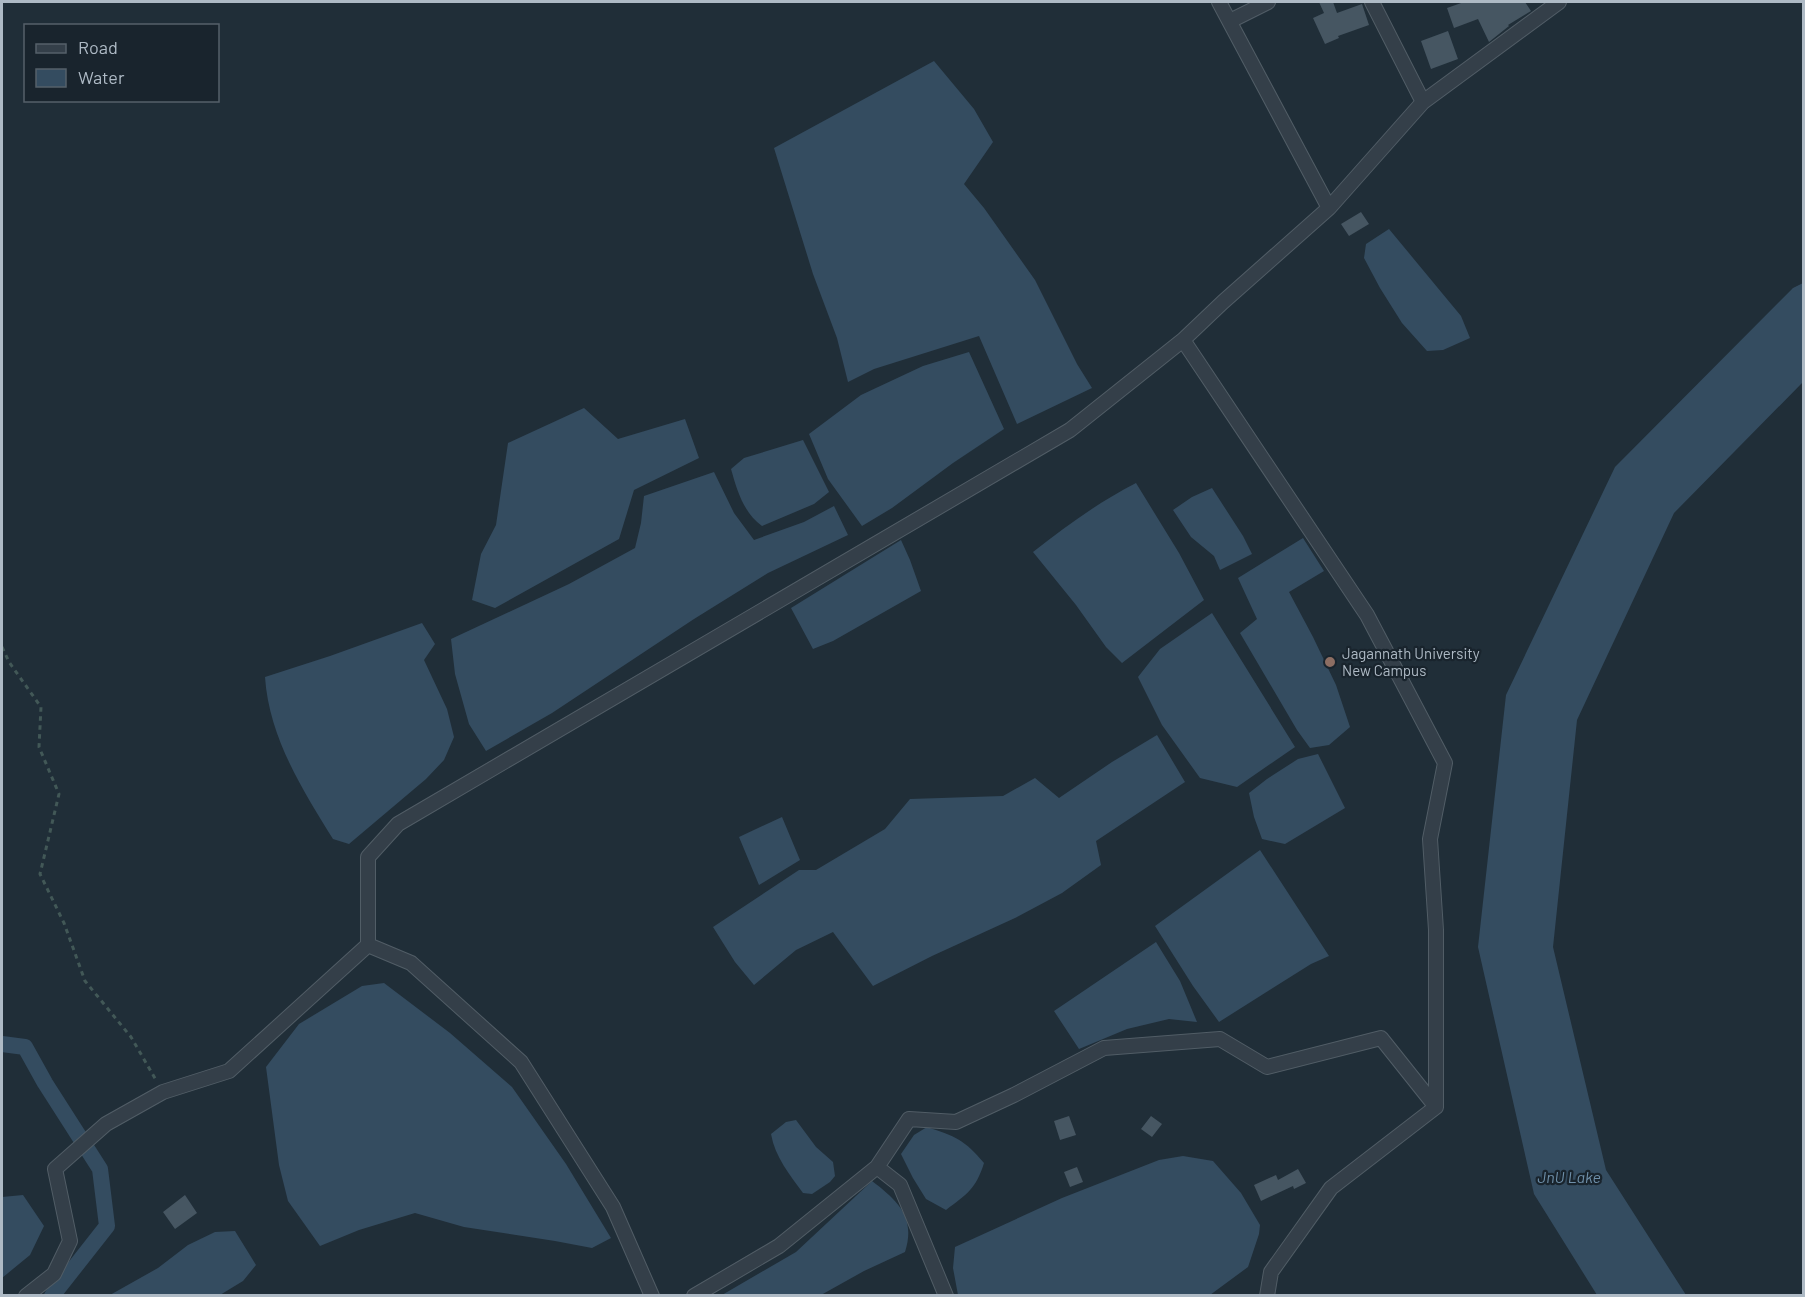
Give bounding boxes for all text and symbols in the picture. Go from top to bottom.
legend [24,24,219,102]
text: Road [78,36,118,58]
text: Water [78,66,125,88]
place label: Jagannath University New Campus [1342,644,1480,679]
marker: Jagannath University New Campus [1323,655,1337,669]
water label: JnU Lake [1537,1167,1601,1186]

